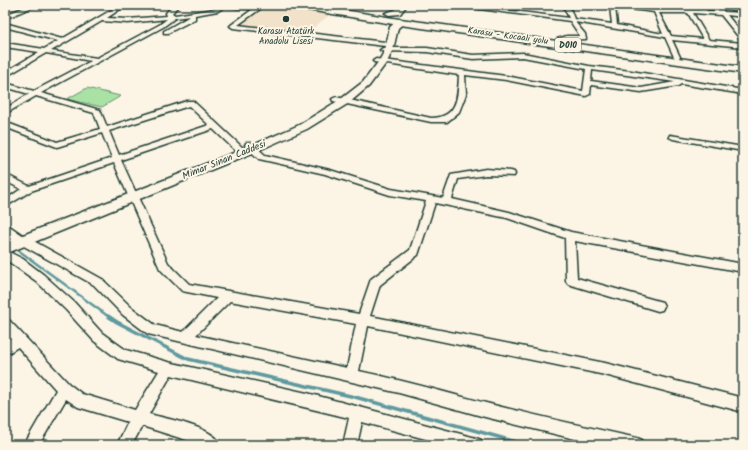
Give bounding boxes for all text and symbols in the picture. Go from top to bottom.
marker: Karasu Atatürk Anadolu Lisesi [281,14,291,24]
street label: Karasu - Kocaali yolu [467,23,550,49]
place label: Karasu Atatürk Anadolu Lisesi [258,24,315,49]
road number: D010 [555,38,581,52]
street label: Mimar Sinan Caddesi [180,136,269,184]

